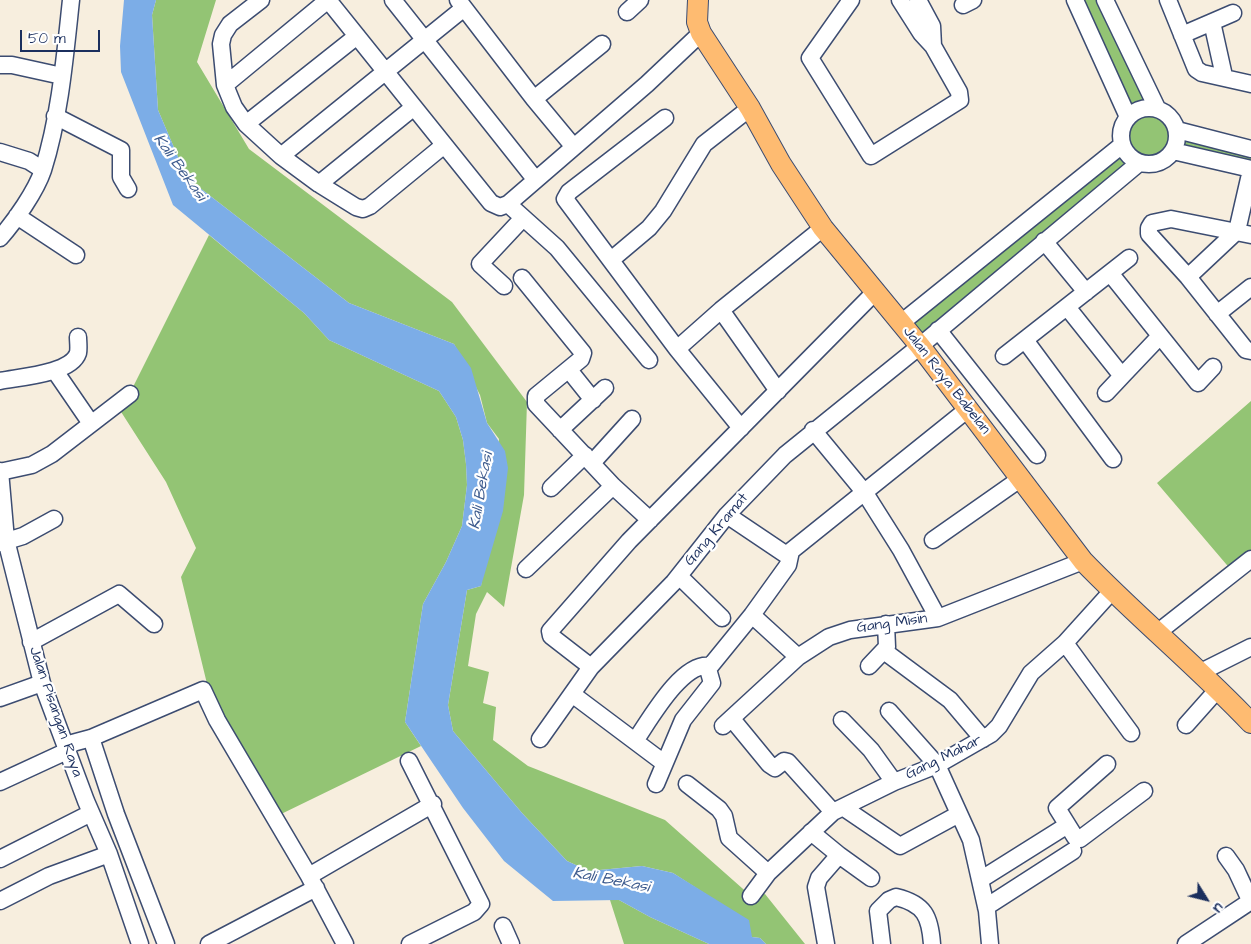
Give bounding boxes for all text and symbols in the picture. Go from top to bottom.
scale bar [22,20,102,52]
text: 50 m [28,28,66,49]
water label: Kali Bekasi [148,131,210,205]
street label: Jalan Raya Babelan [898,324,994,438]
water label: Kali Bekasi [466,451,498,531]
street label: Gang Kramat [681,490,753,570]
street label: Gang Misin [855,610,929,638]
street label: Jalan Pisangan Raya [24,644,86,780]
street label: Gang Mahar [903,732,985,784]
water label: Kali Bekasi [571,864,651,898]
north arrow [1181,874,1231,924]
text: U [1208,899,1229,917]

